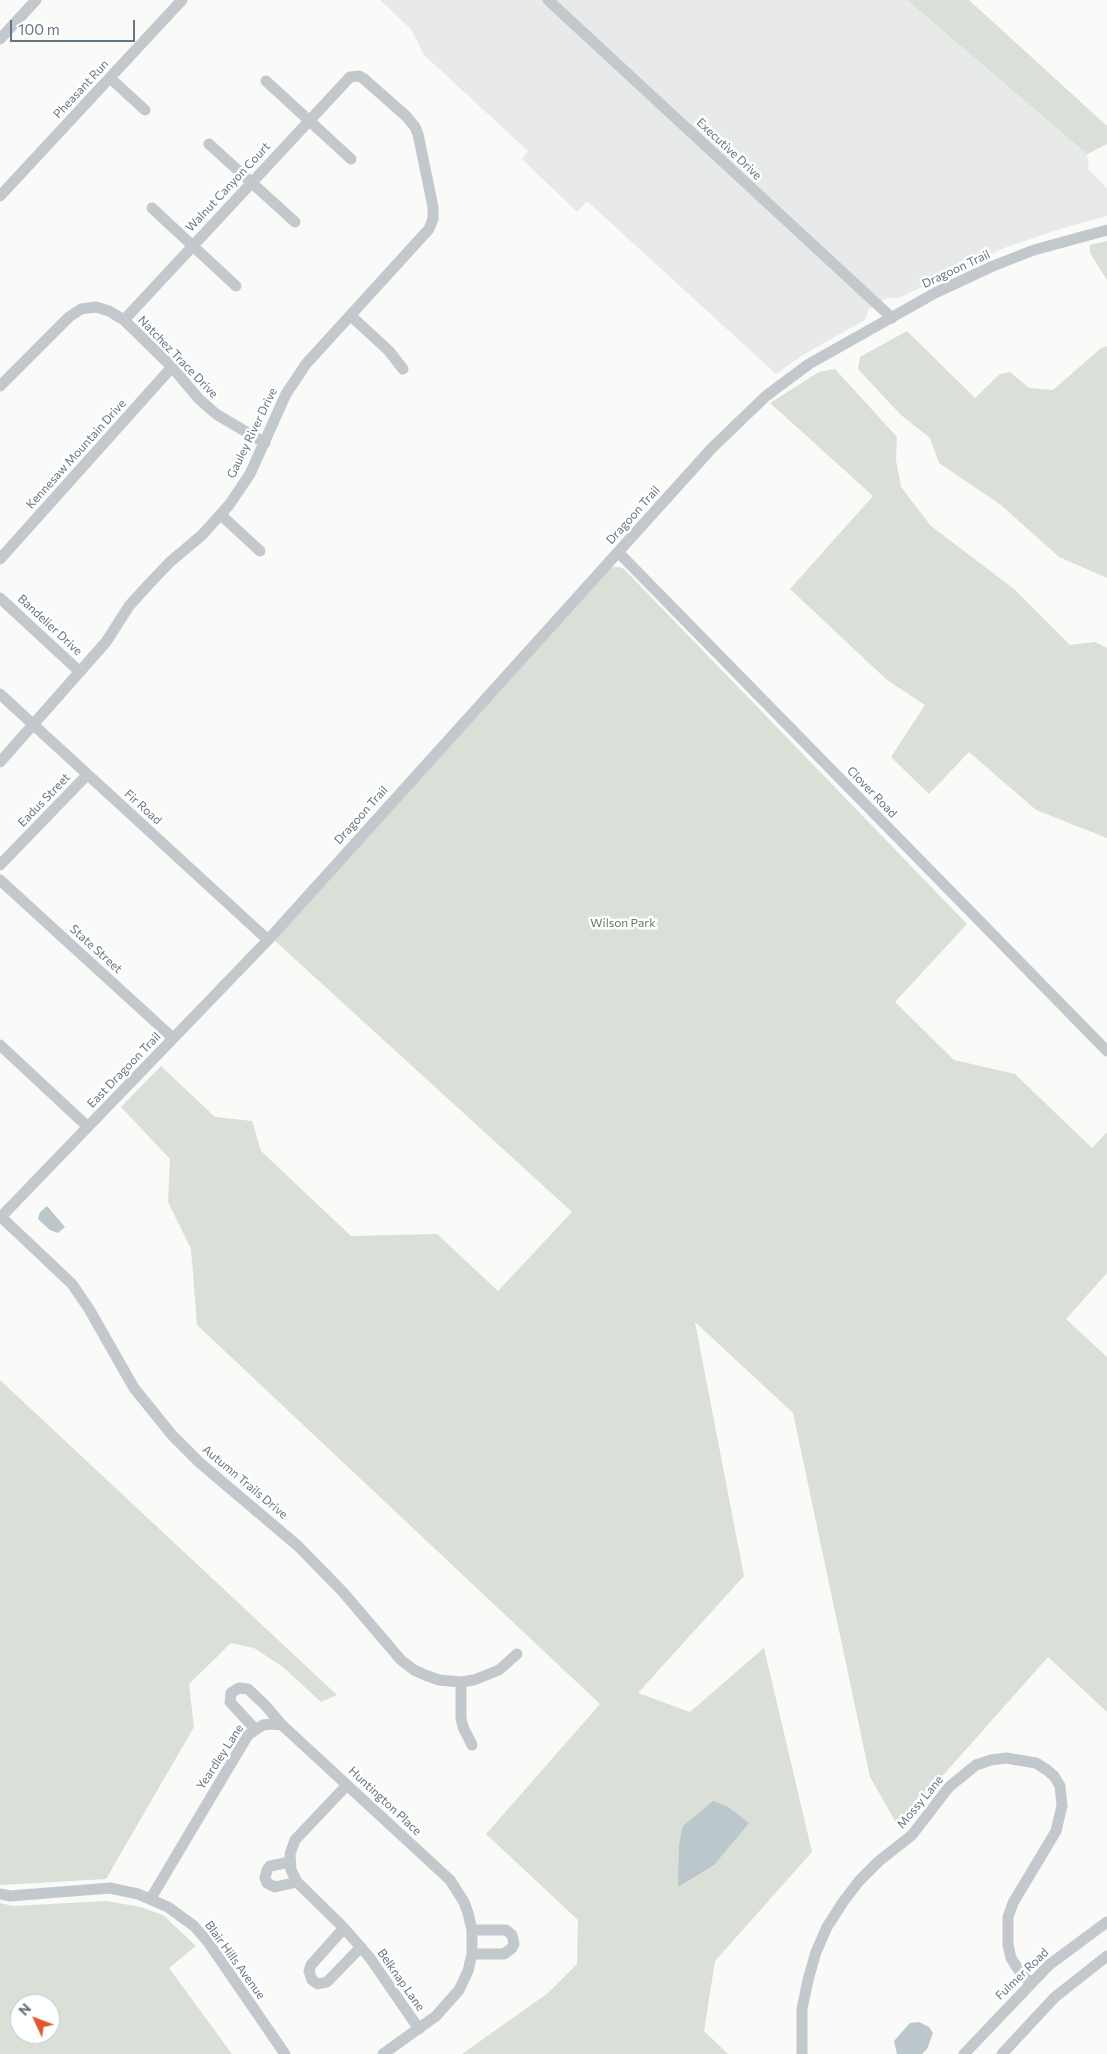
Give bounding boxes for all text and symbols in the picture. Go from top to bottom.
scale bar [12,10,138,42]
text: 100 m [18,20,60,38]
street label: Pheasant Run [50,57,112,121]
street label: Executive Drive [693,115,765,183]
street label: Walnut Canyon Court [183,139,273,235]
street label: Dragoon Trail [920,247,992,291]
street label: Natchez Trace Drive [135,313,221,401]
street label: Gauley River Drive [224,385,280,481]
street label: Kennesaw Mountain Drive [23,396,129,512]
street label: Dragoon Trail [603,483,663,547]
street label: Bandelier Drive [15,592,85,658]
street label: Clover Road [844,763,900,821]
street label: Eadus Street [15,770,73,830]
street label: Dragoon Trail [331,783,391,847]
street label: Fir Road [121,787,165,827]
park label: Wilson Park [590,916,656,930]
street label: State Street [67,922,125,976]
street label: East Dragoon Trail [84,1029,164,1111]
street label: Autumn Trails Drive [200,1442,290,1522]
street label: Yeardley Lane [194,1722,246,1792]
street label: Huntington Place [346,1764,424,1838]
street label: Mossy Lane [894,1773,946,1831]
street label: Blair Hills Avenue [202,1918,268,2002]
street label: Fulmer Road [992,1945,1052,2003]
street label: Belknap Lane [374,1946,428,2014]
north arrow [10,1994,60,2044]
text: N [15,1999,34,2019]

